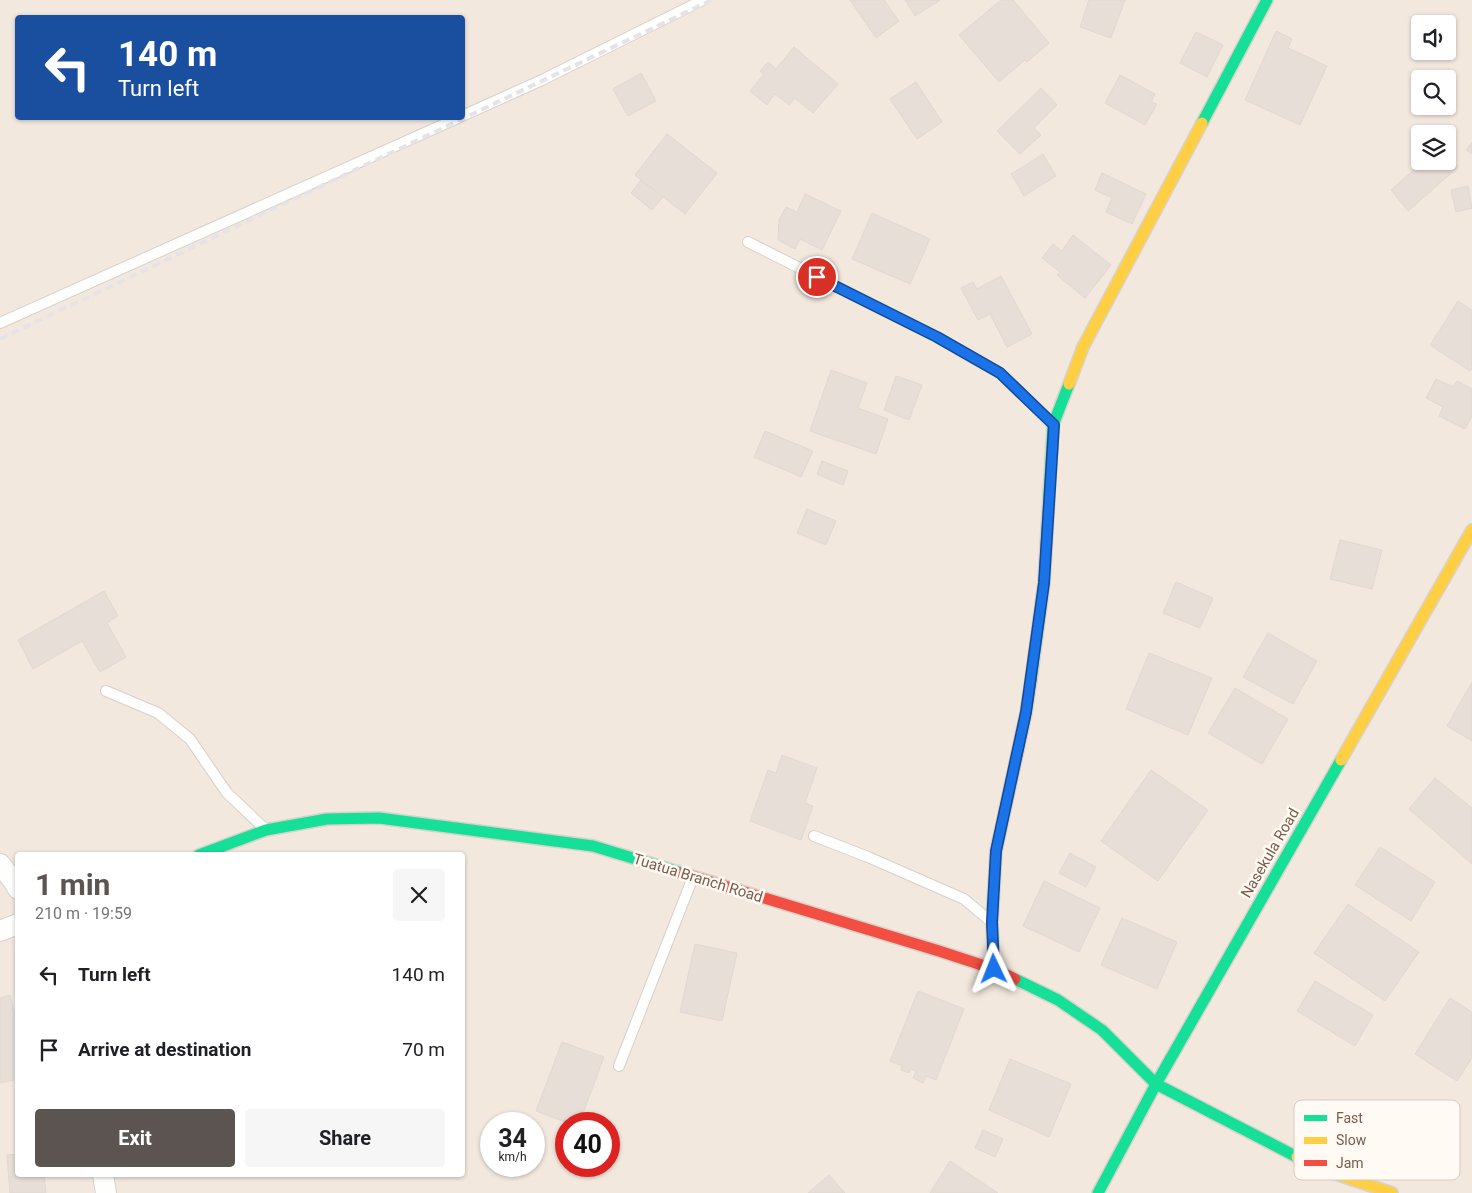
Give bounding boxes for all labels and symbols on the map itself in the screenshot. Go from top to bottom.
pin [796,256,838,298]
street label: Nasekula Road [1237,805,1303,901]
street label: Tuatua Branch Road [631,850,765,906]
position arrow [967,942,1019,994]
legend [1294,1100,1460,1180]
text: Fast [1336,1110,1363,1126]
speed limit sign: 40 [555,1112,620,1177]
text: Slow [1336,1132,1367,1148]
text: Jam [1336,1155,1364,1171]

